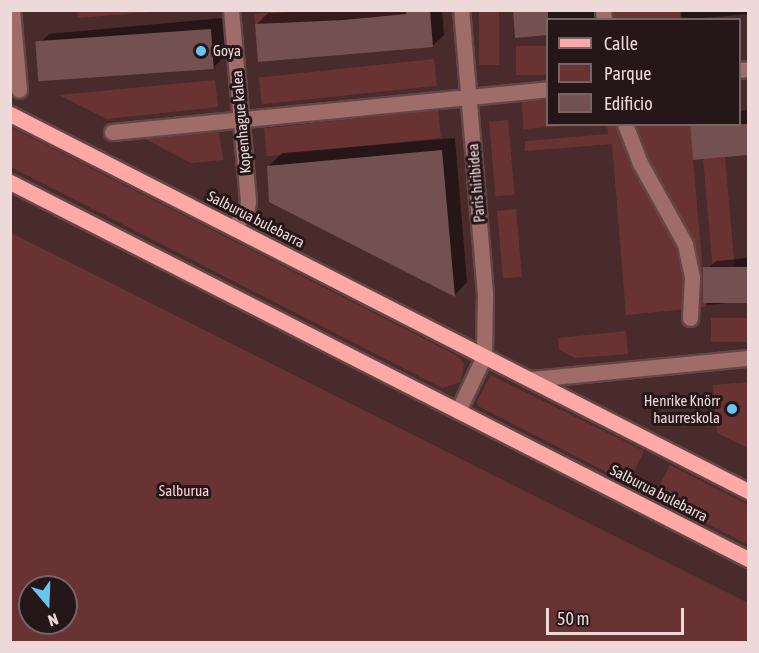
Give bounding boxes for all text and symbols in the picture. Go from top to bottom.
legend [546,18,741,126]
text: Calle [604,33,638,54]
place label: Goya [213,42,241,60]
marker: Goya [194,44,208,58]
text: Parque [604,63,652,84]
street label: Kopenhague kalea [228,70,254,174]
text: Edificio [604,93,653,114]
street label: Paris hiribidea [464,143,488,223]
street label: Salburua bulebarra [204,187,308,251]
place label: Henrike Knörr haurreskola [644,391,720,426]
marker: Henrike Knörr haurreskola [725,402,739,416]
street label: Salburua bulebarra [607,461,711,525]
park label: Salburua [159,482,209,500]
north arrow [18,575,78,635]
scale bar [549,596,687,634]
text: 50 m [557,608,589,629]
text: N [46,610,61,630]

